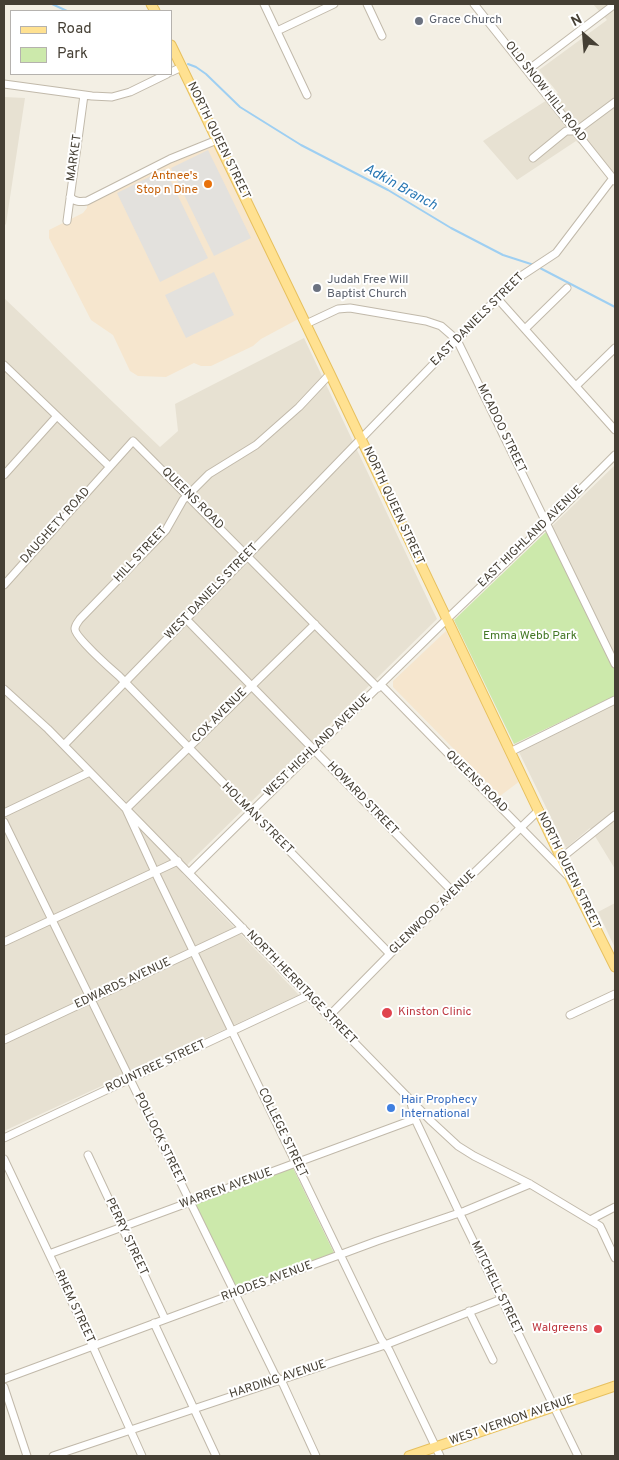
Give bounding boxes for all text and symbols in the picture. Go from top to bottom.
legend [10,10,172,75]
north arrow [559,10,609,60]
text: N [569,11,585,31]
place label: Grace Church [429,14,502,28]
marker: Grace Church [413,15,425,27]
text: Road [57,20,92,39]
street label: OLD SNOW HILL ROAD [501,39,589,145]
text: Park [57,45,88,64]
street label: NORTH QUEEN STREET [183,80,253,202]
street label: MARKET [65,134,85,182]
water label: Adkin Branch [361,161,439,215]
place label: Antnee's Stop n Dine [136,170,198,198]
marker: Antnee's Stop n Dine [202,178,214,190]
street label: EAST DANIELS STREET [428,270,528,370]
place label: Judah Free Will Baptist Church [327,274,408,302]
marker: Judah Free Will Baptist Church [311,282,323,294]
street label: MCADOO STREET [473,382,529,476]
street label: NORTH QUEEN STREET [359,445,427,567]
street label: QUEENS ROAD [158,465,226,533]
street label: EAST HIGHLAND AVENUE [476,483,586,591]
street label: DAUGHETY ROAD [18,485,94,567]
street label: HILL STREET [111,524,171,586]
street label: WEST DANIELS STREET [162,541,262,643]
park label: Emma Webb Park [483,630,577,644]
street label: COX AVENUE [190,686,250,746]
street label: WEST HIGHLAND AVENUE [262,691,374,801]
street label: QUEENS ROAD [442,748,510,816]
street label: HOWARD STREET [323,759,401,839]
street label: HOLMAN STREET [218,780,296,858]
street label: NORTH QUEEN STREET [533,810,603,932]
street label: GLENWOOD AVENUE [387,868,479,958]
street label: NORTH HERRITAGE STREET [243,928,359,1048]
street label: EDWARDS AVENUE [73,955,173,1013]
marker: Kinston Clinic [380,1006,394,1020]
place label: Kinston Clinic [398,1006,472,1020]
street label: ROUNTREE STREET [104,1038,208,1096]
street label: COLLEGE STREET [254,1086,310,1180]
street label: POLLOCK STREET [131,1091,187,1187]
place label: Hair Prophecy International [401,1094,477,1122]
marker: Hair Prophecy International [385,1102,397,1114]
street label: WARREN AVENUE [178,1166,274,1212]
street label: PERRY STREET [102,1196,150,1278]
street label: MITCHELL STREET [467,1239,525,1337]
street label: RHODES AVENUE [219,1259,315,1305]
street label: RHEM STREET [51,1268,97,1346]
place label: Walgreens [532,1322,588,1336]
marker: Walgreens [592,1323,604,1335]
street label: HARDING AVENUE [228,1358,328,1402]
street label: WEST VERNON AVENUE [448,1393,576,1449]

